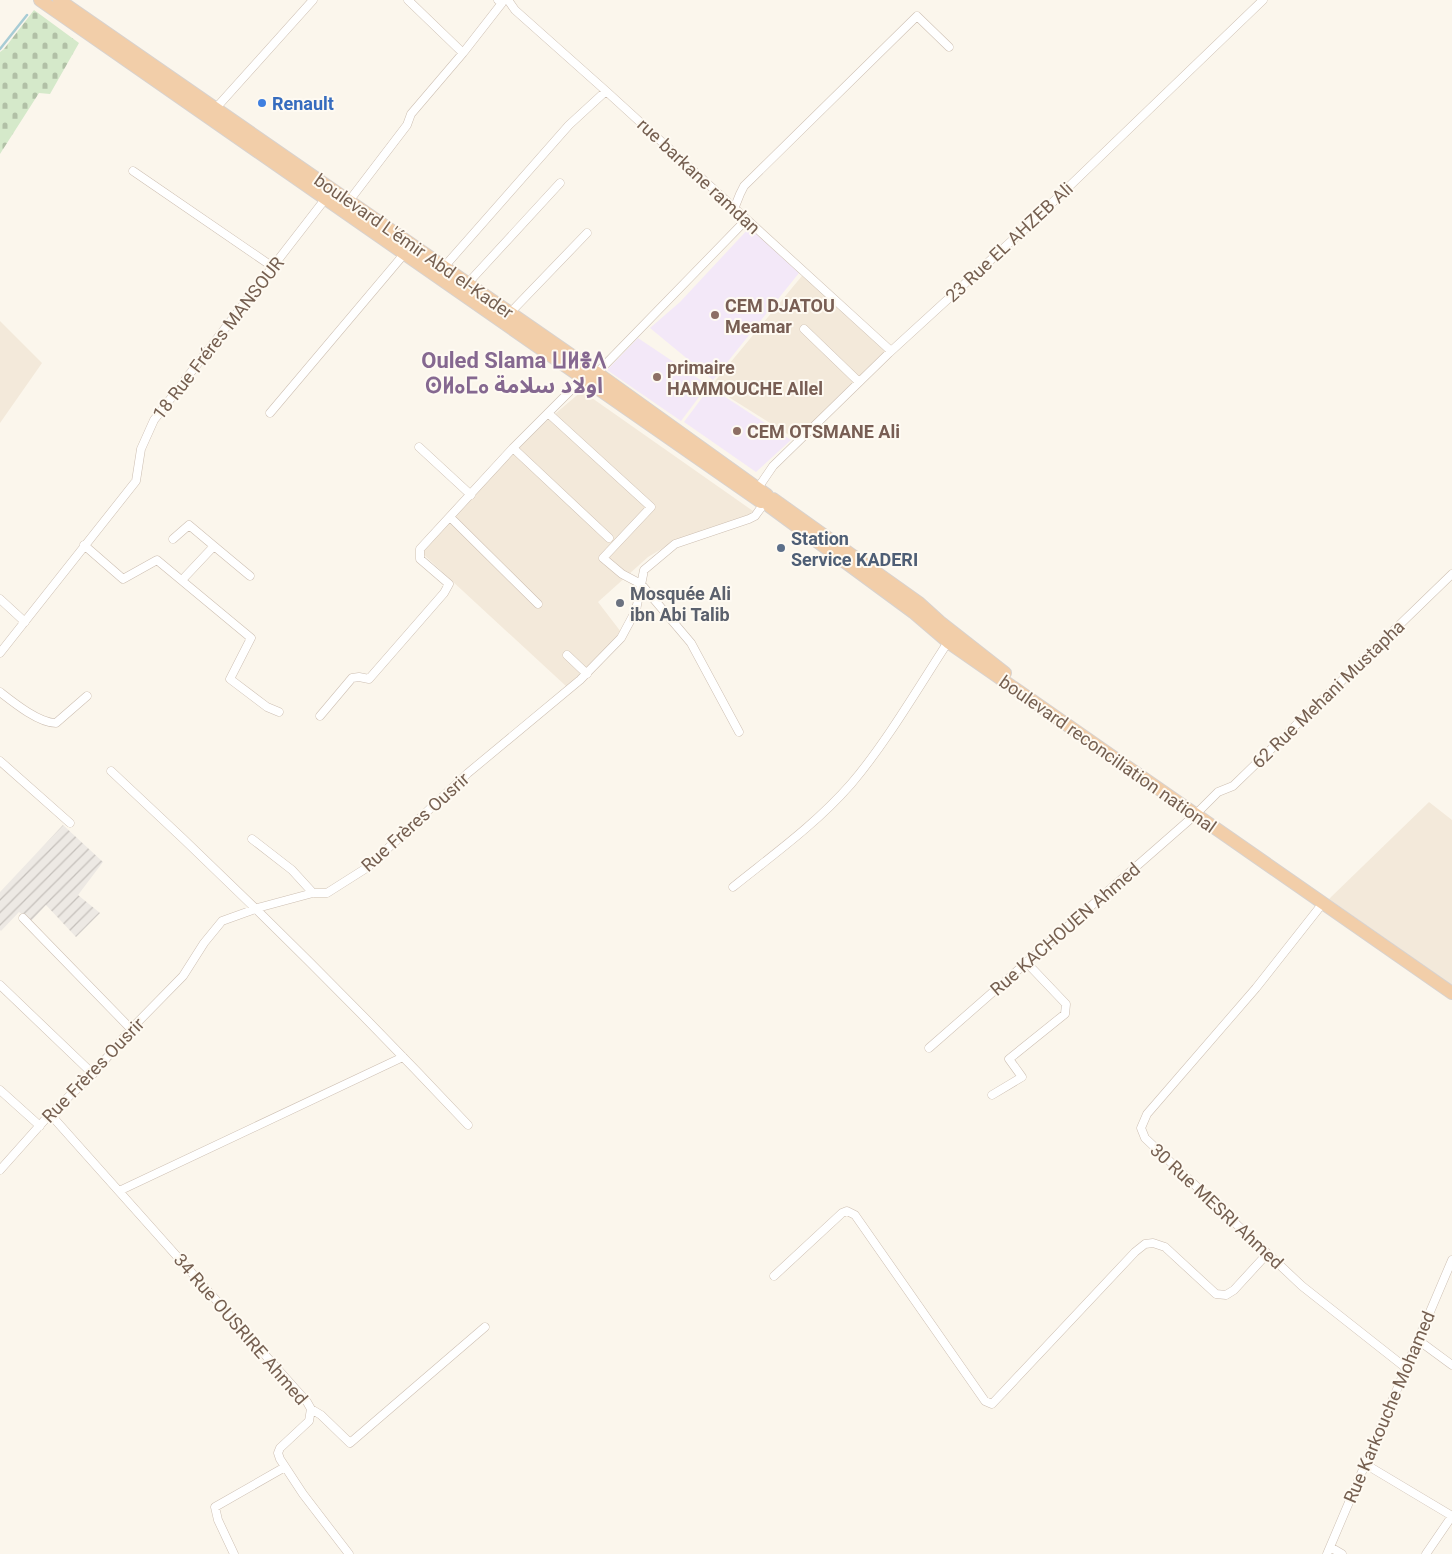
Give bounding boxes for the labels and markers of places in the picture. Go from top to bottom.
place label: Renault [272,93,334,114]
marker: Renault [256,97,268,109]
place label: CEM DJATOU Meamar [725,295,835,337]
marker: CEM DJATOU Meamar [709,309,721,321]
place label: primaire HAMMOUCHE Allel [667,357,823,399]
marker: primaire HAMMOUCHE Allel [651,371,663,383]
place label: CEM OTSMANE Ali [747,421,900,442]
marker: CEM OTSMANE Ali [731,425,743,437]
place label: Station Service KADERI [791,528,918,570]
marker: Station Service KADERI [775,542,787,554]
place label: Mosquée Ali ibn Abi Talib [630,583,731,625]
marker: Mosquée Ali ibn Abi Talib [614,597,626,609]

